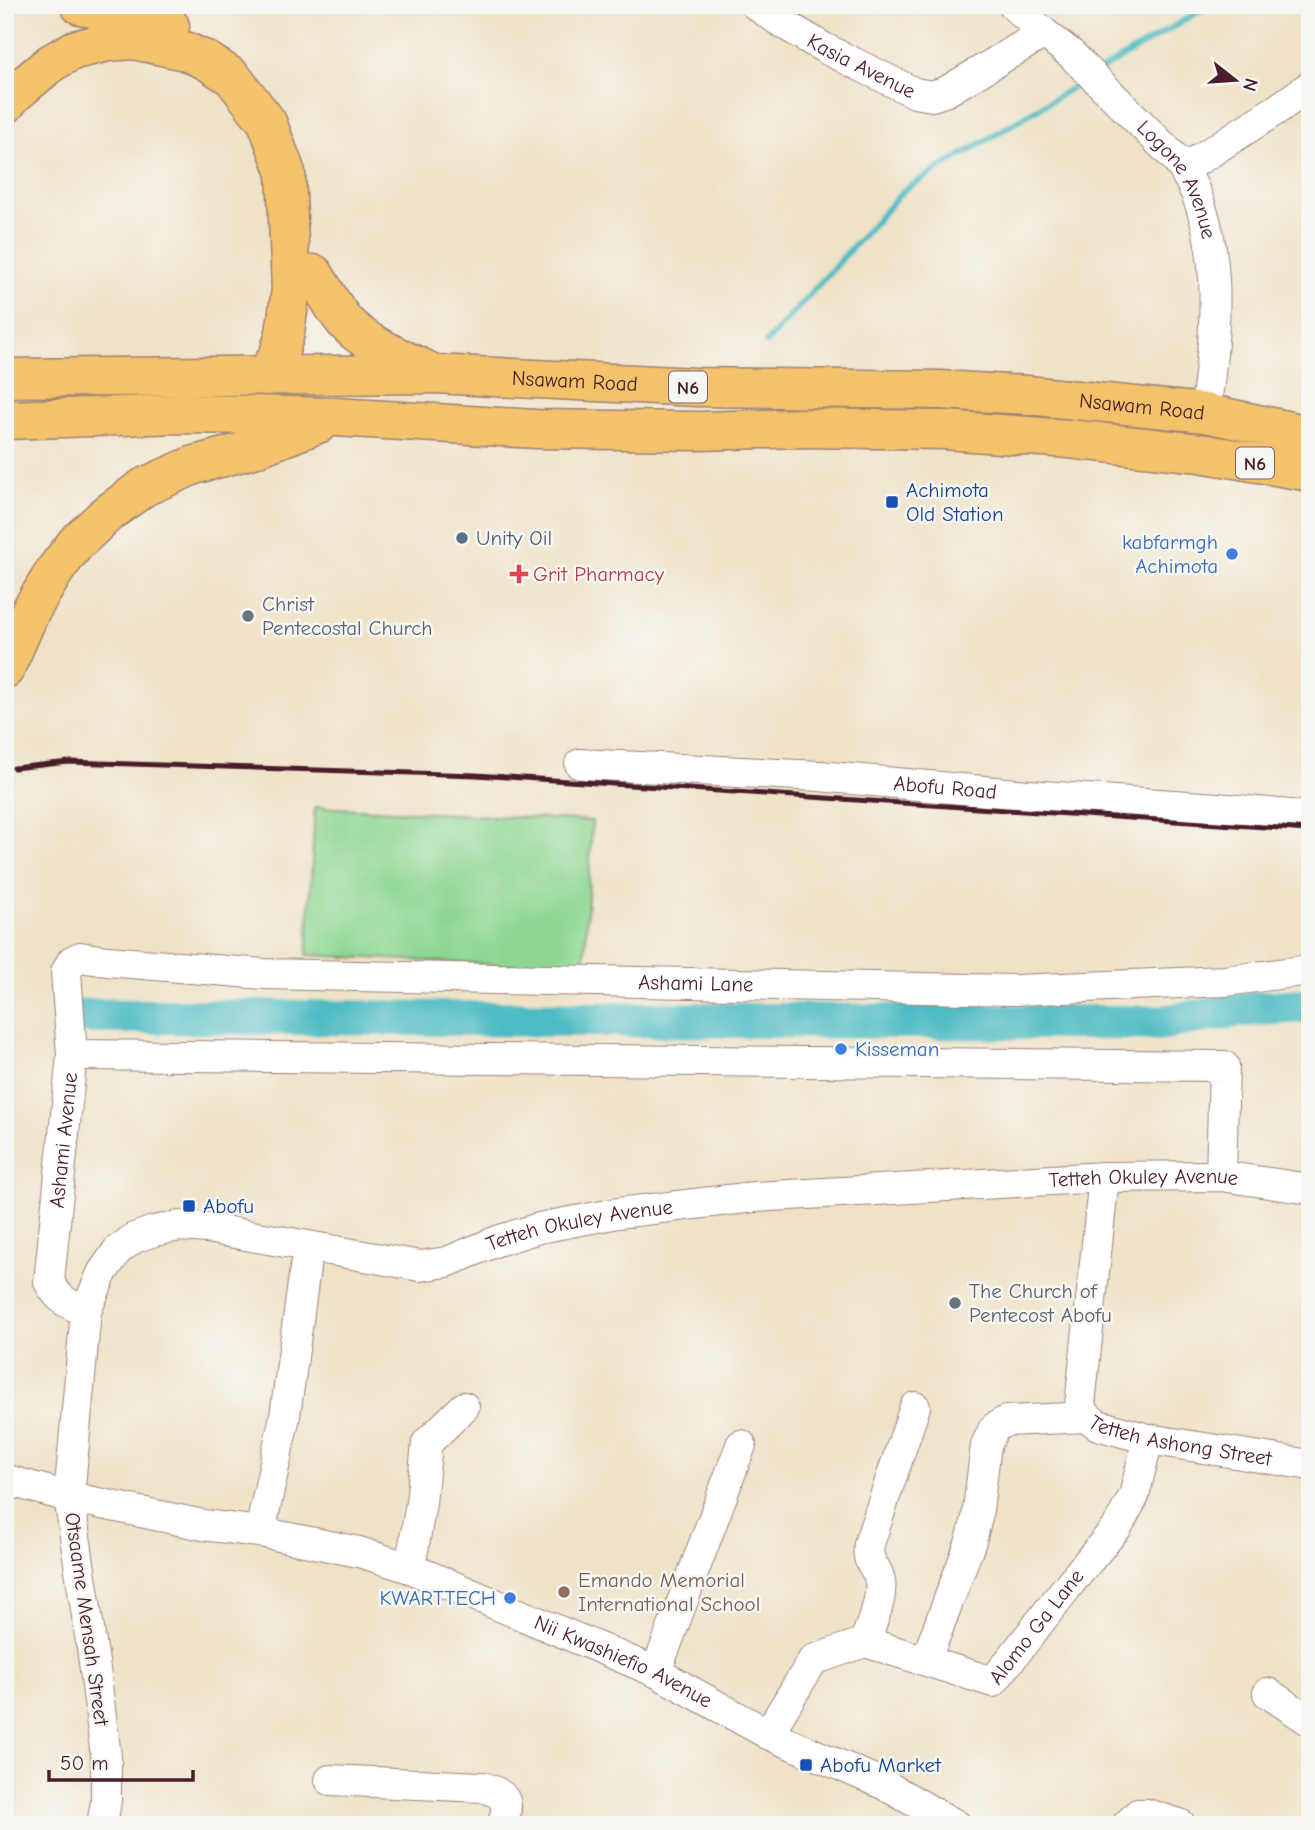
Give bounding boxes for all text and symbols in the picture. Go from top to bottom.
street label: Kasia Avenue [803,29,919,103]
north arrow [1200,46,1270,116]
text: N [1238,76,1263,94]
street label: Logone Avenue [1132,115,1221,241]
street label: Nsawam Road [511,366,638,396]
road number: N6 [669,372,707,402]
street label: Nsawam Road [1078,388,1206,425]
road number: N6 [1236,447,1274,478]
place label: Achimota Old Station [906,478,1004,526]
marker: Achimota Old Station [884,494,900,510]
place label: Unity Oil [476,526,552,550]
marker: Unity Oil [454,530,470,546]
place label: kabfarmgh Achimota [1122,530,1218,578]
marker: kabfarmgh Achimota [1224,546,1240,562]
place label: Grit Pharmacy [533,562,665,586]
marker: Grit Pharmacy [511,566,527,582]
place label: Christ Pentecostal Church [262,592,433,640]
marker: Christ Pentecostal Church [240,608,256,624]
street label: Abofu Road [893,771,998,804]
street label: Ashami Lane [638,970,754,996]
place label: Kisseman [855,1037,939,1061]
marker: Kisseman [833,1041,849,1057]
street label: Ashami Avenue [45,1071,82,1209]
street label: Tetteh Okuley Avenue [1048,1164,1240,1192]
place label: Abofu [203,1194,254,1218]
street label: Tetteh Okuley Avenue [483,1195,674,1256]
marker: Abofu [181,1198,197,1214]
place label: The Church of Pentecost Abofu [969,1279,1112,1327]
marker: The Church of Pentecost Abofu [947,1295,963,1311]
street label: Tetteh Ashong Street [1084,1410,1275,1471]
street label: Otsaame Mensah Street [60,1511,114,1728]
street label: Alomo Ga Lane [984,1564,1089,1689]
place label: Emando Memorial International School [578,1568,760,1616]
marker: Emando Memorial International School [556,1584,572,1600]
place label: KWARTTECH [380,1586,496,1610]
marker: KWARTTECH [502,1590,518,1606]
street label: Nii Kwashiefio Avenue [531,1610,716,1713]
scale bar [49,1739,192,1783]
text: 50 m [60,1751,109,1775]
place label: Abofu Market [820,1753,942,1777]
marker: Abofu Market [798,1757,814,1773]

